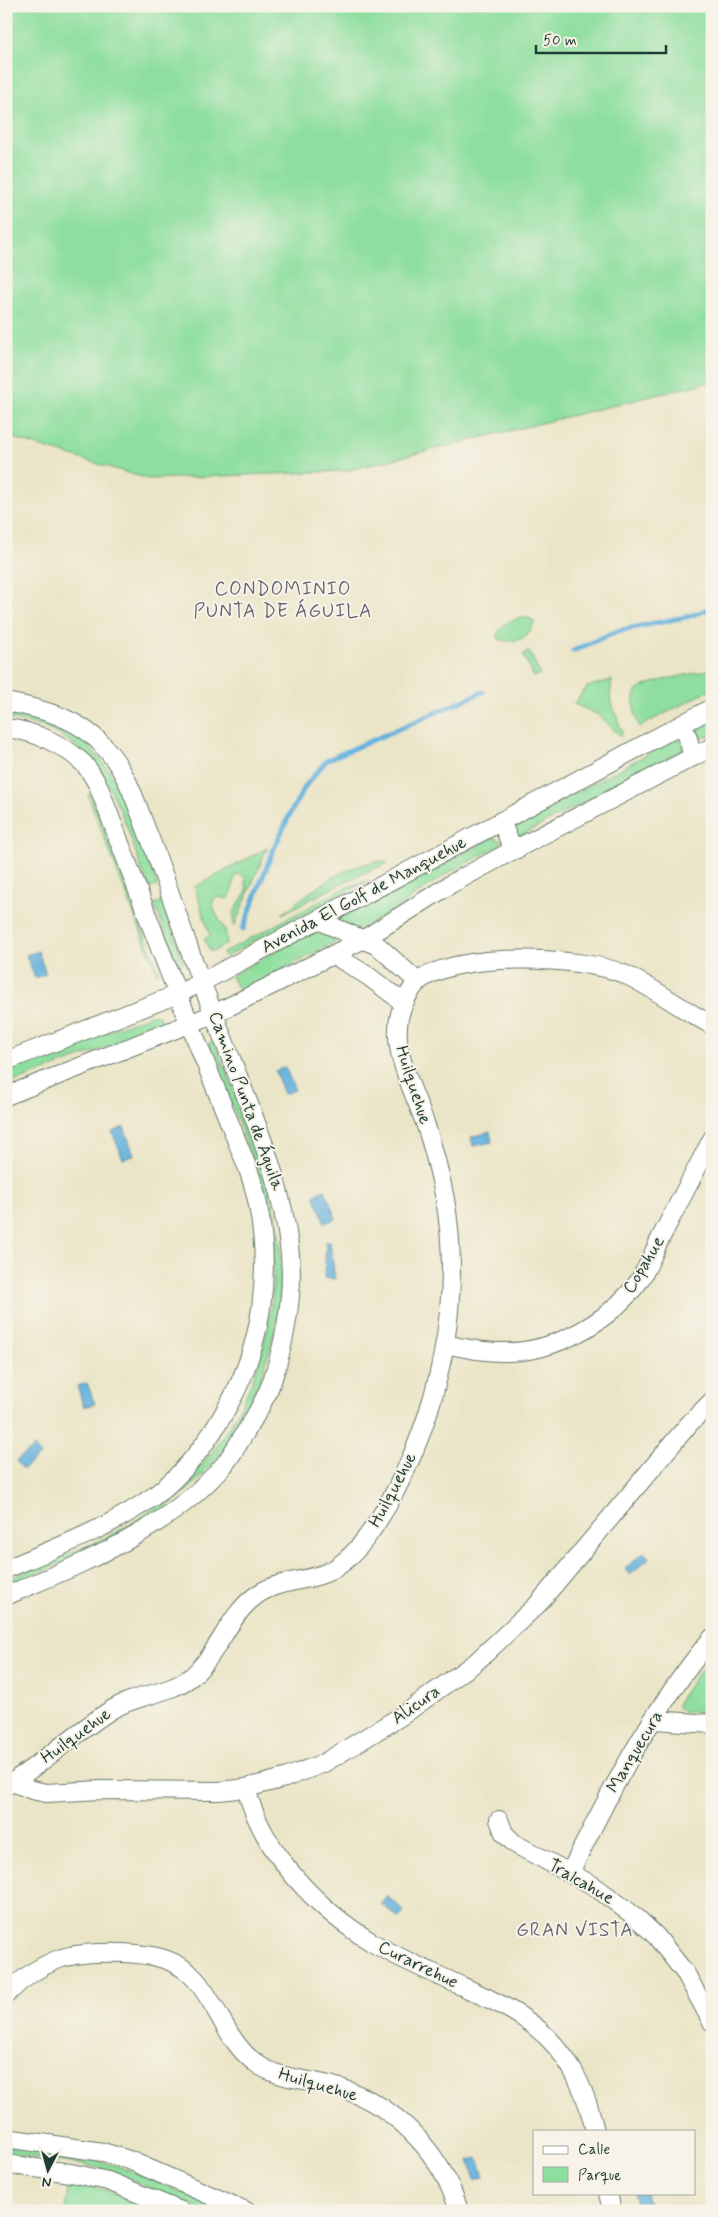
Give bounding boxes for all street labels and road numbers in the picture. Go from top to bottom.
street label: Avenida El Golf de Manquehue [257,831,471,959]
street label: Camino Punta de Águila [202,1008,290,1194]
street label: Huilquehue [389,1042,437,1128]
street label: Copahue [617,1232,671,1298]
street label: Huilquehue [363,1448,423,1532]
street label: Alicura [387,1680,445,1730]
street label: Huilquehue [36,1702,116,1770]
street label: Manquecura [601,1706,669,1798]
street label: Tralcahue [544,1853,619,1911]
street label: Curarrehue [374,1935,462,1995]
street label: Huilquehue [275,2062,361,2108]

